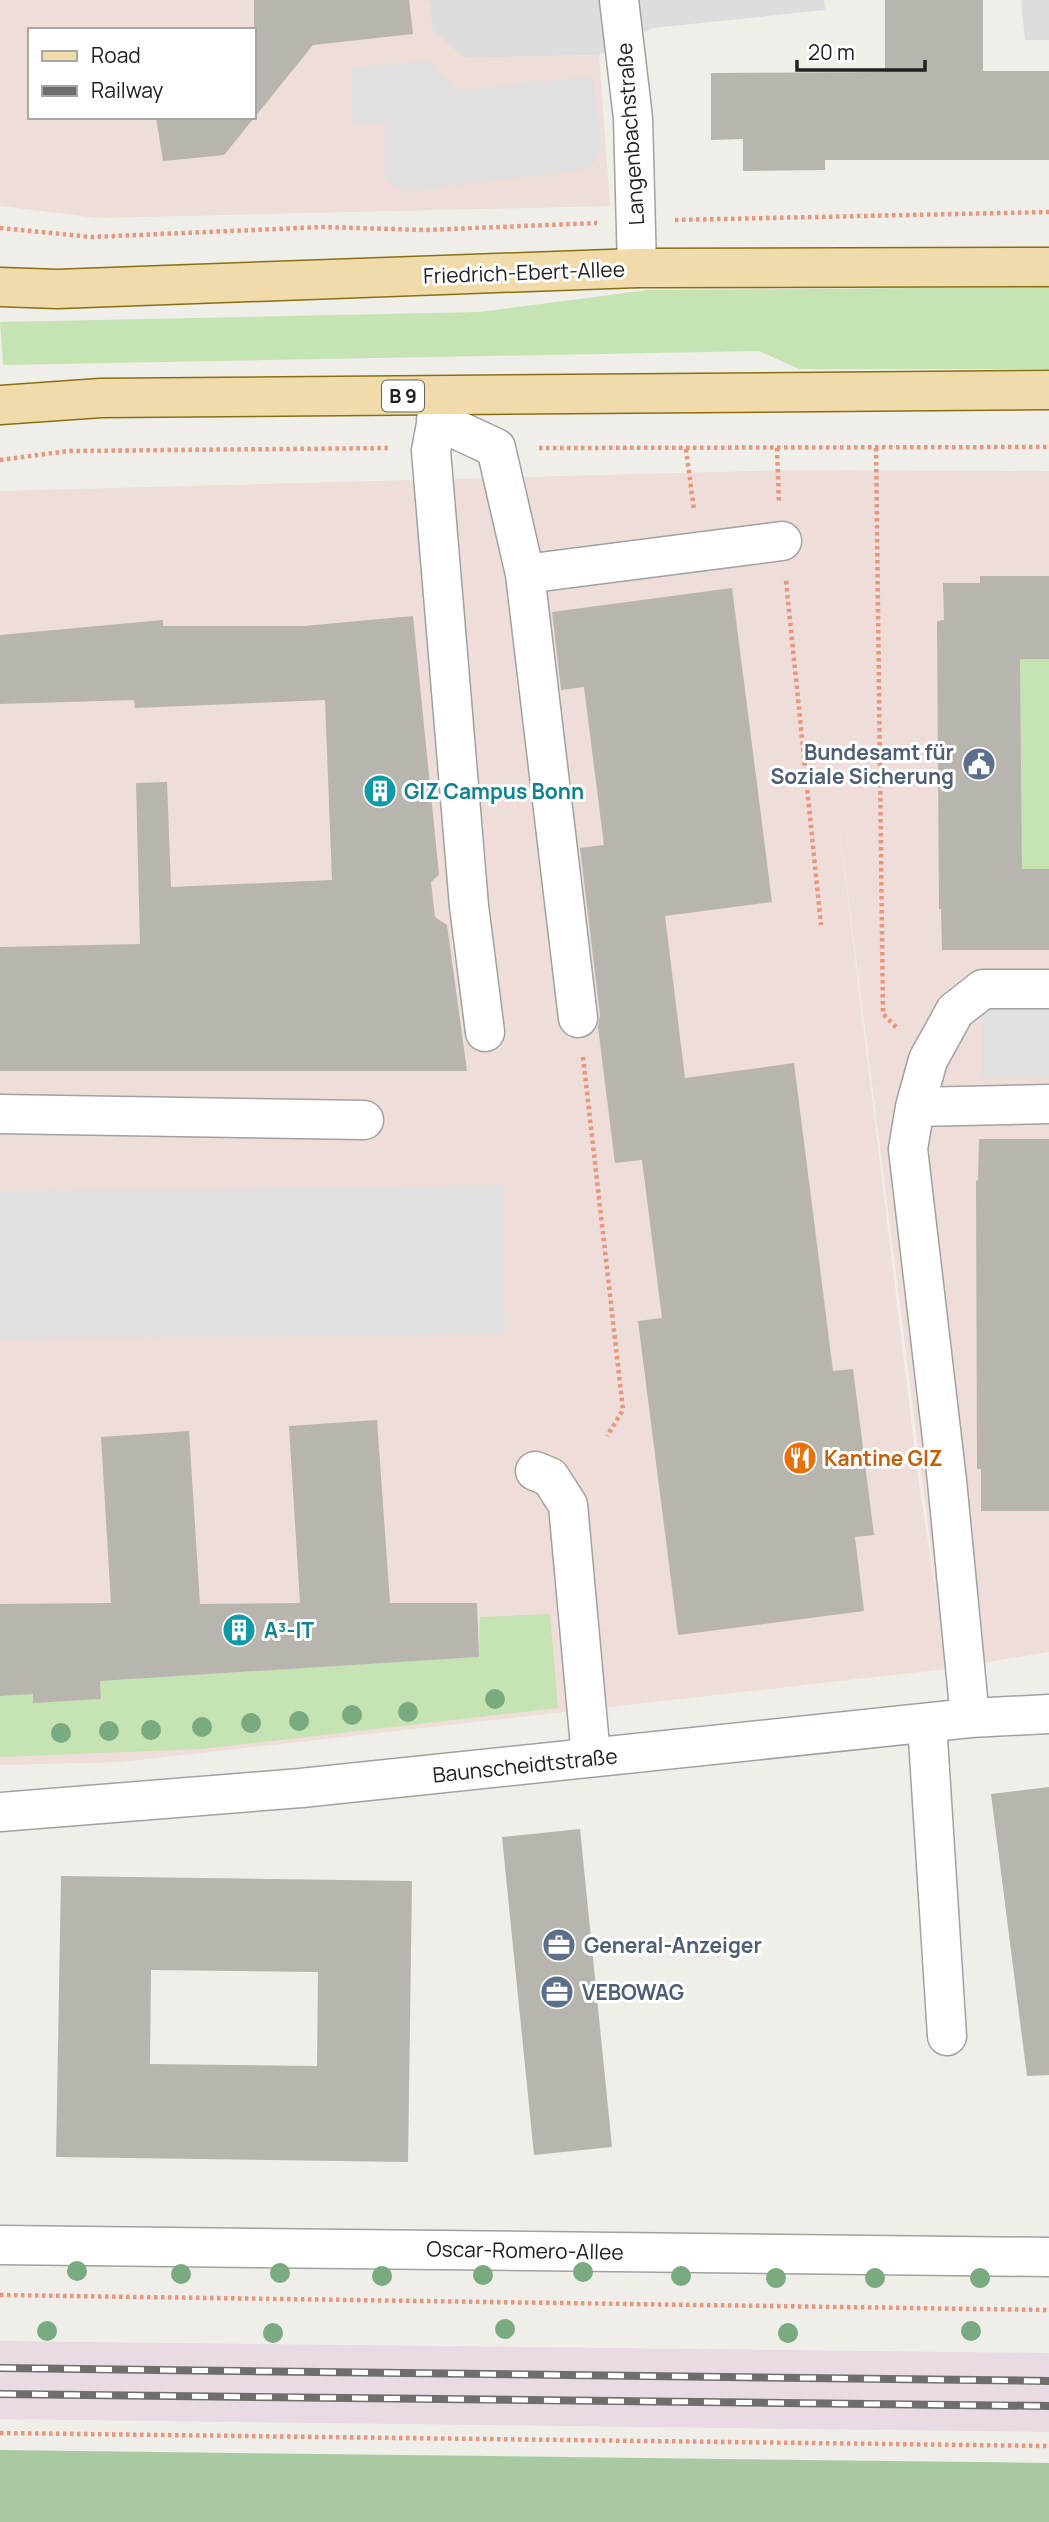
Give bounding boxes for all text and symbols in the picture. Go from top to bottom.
legend [28,28,256,119]
scale bar [797,28,925,72]
text: 20 m [808,38,855,66]
text: Road [91,41,141,69]
street label: Langenbachstraße [610,42,650,226]
text: Railway [91,76,163,104]
street label: Friedrich-Ebert-Allee [423,254,625,290]
road number: B 9 [382,380,424,412]
place label: Bundesamt für Soziale Sicherung [771,738,954,790]
public building icon: Bundesamt für Soziale Sicherung [960,745,998,783]
building icon: GIZ Campus Bonn [361,772,399,810]
place label: GIZ Campus Bonn [404,777,584,805]
restaurant icon: Kantine GIZ [781,1439,819,1477]
place label: Kantine GIZ [824,1444,943,1472]
building icon: A³-IT [220,1611,258,1649]
place label: A³-IT [264,1616,314,1644]
street label: Baunscheidtstraße [431,1741,619,1789]
office icon: General-Anzeiger [540,1926,578,1964]
place label: General-Anzeiger [584,1931,762,1959]
office icon: VEBOWAG [538,1973,576,2011]
place label: VEBOWAG [582,1978,684,2006]
street label: Oscar-Romero-Allee [426,2234,624,2266]

